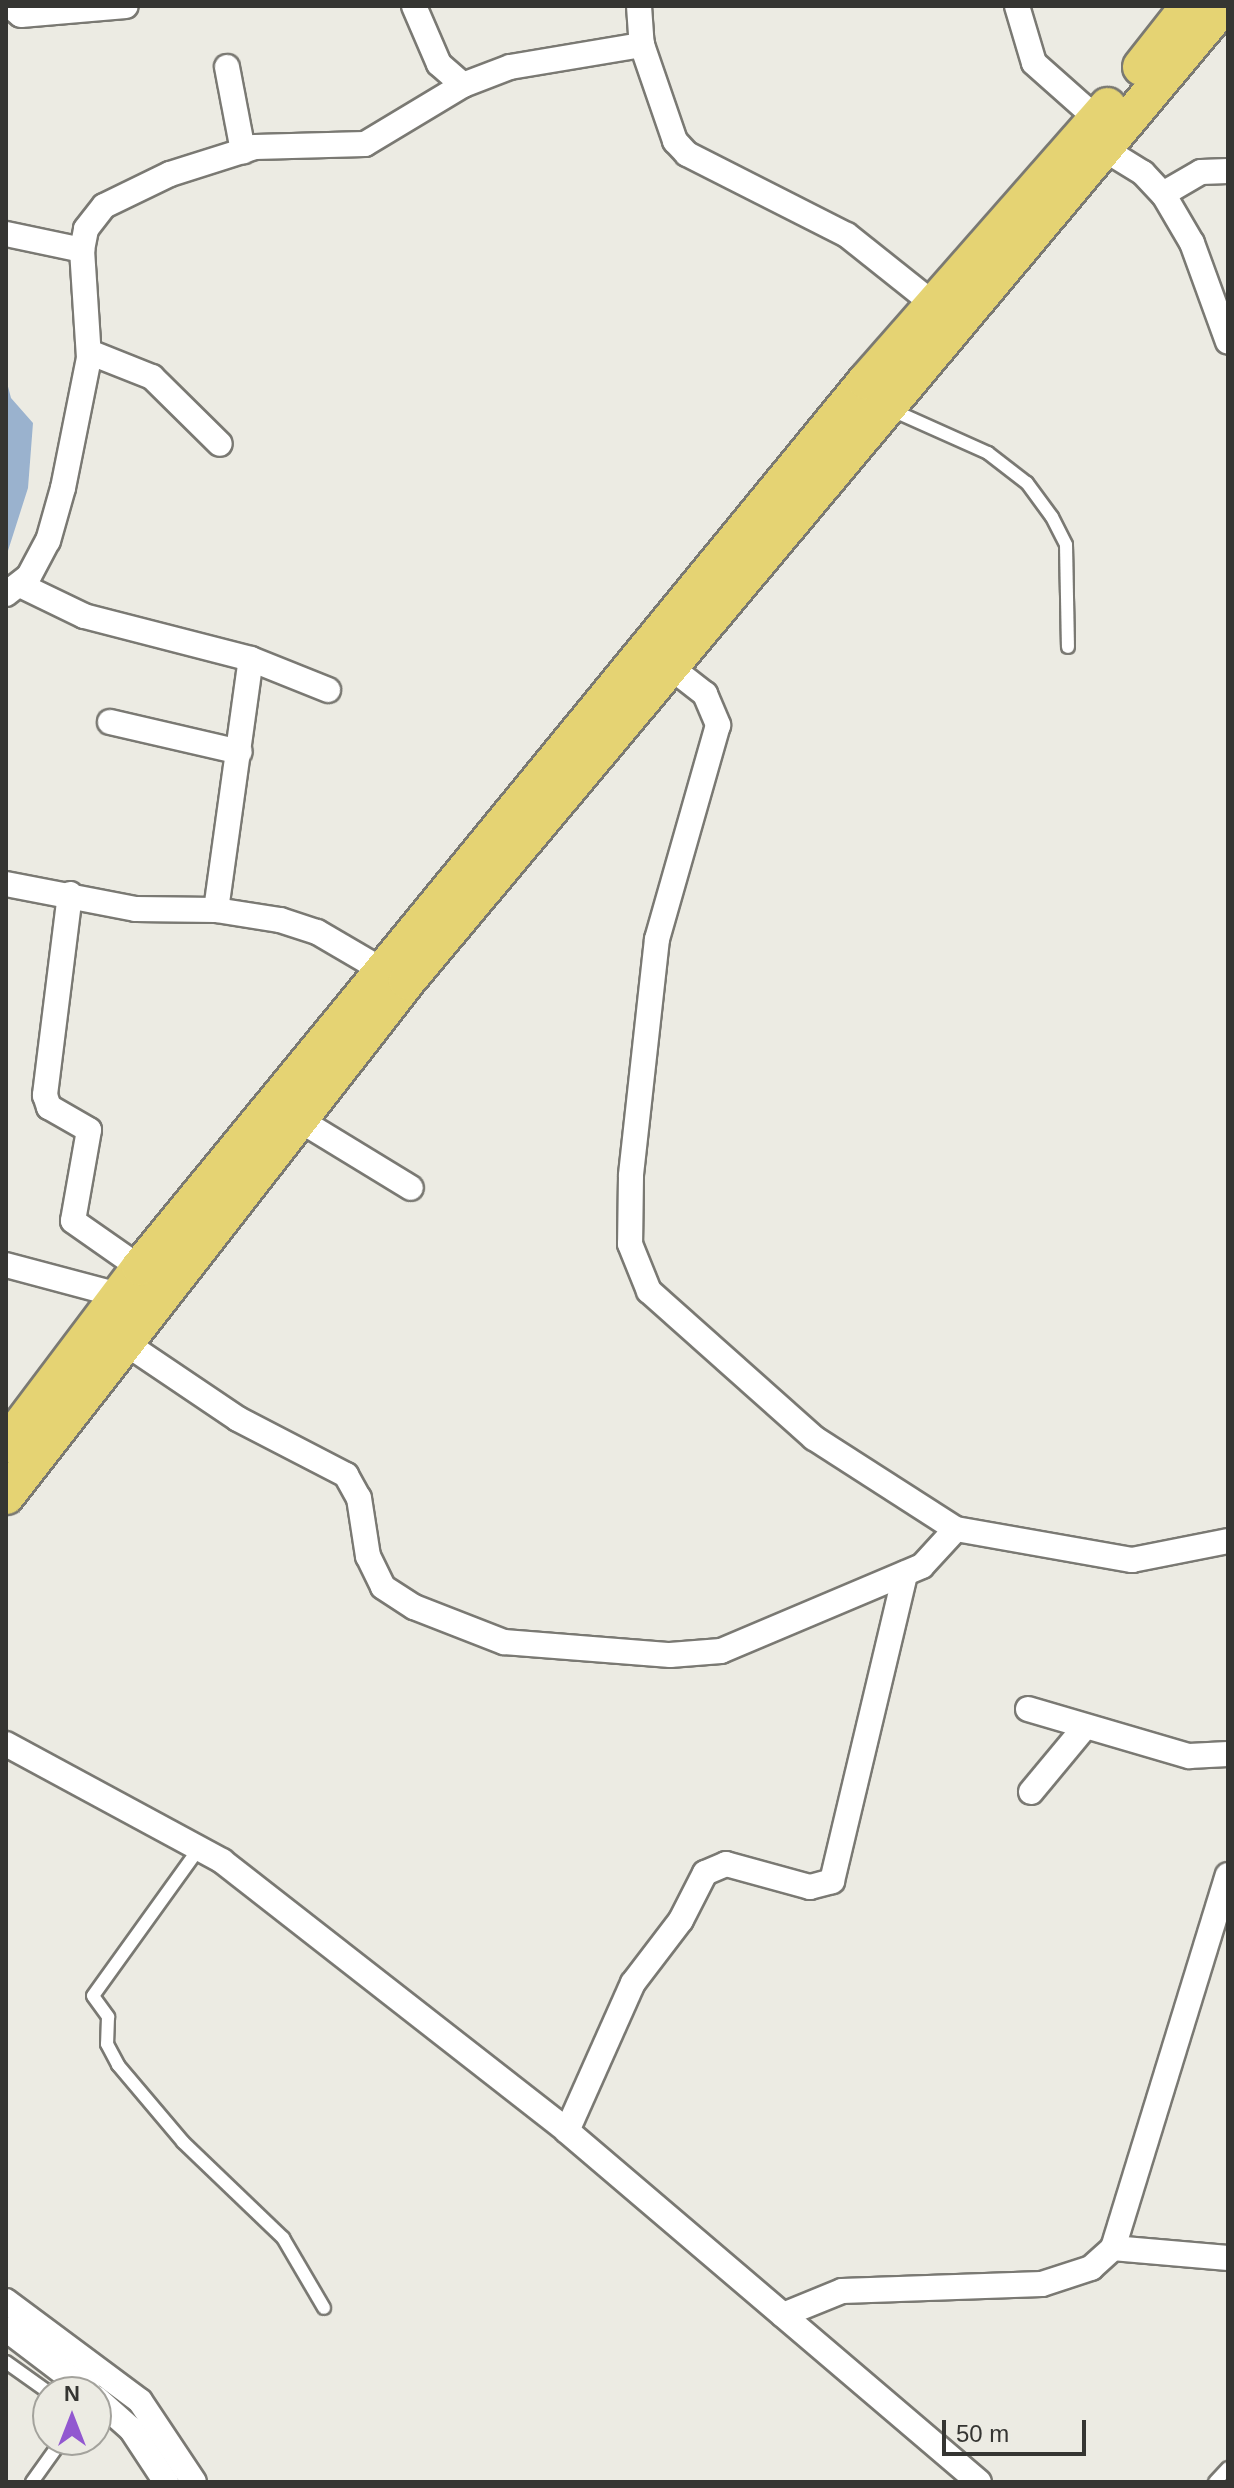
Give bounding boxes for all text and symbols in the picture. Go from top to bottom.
north arrow [32,2376,112,2456]
text: N [64,2381,80,2406]
scale bar [946,2404,1090,2454]
text: 50 m [956,2420,1009,2447]

